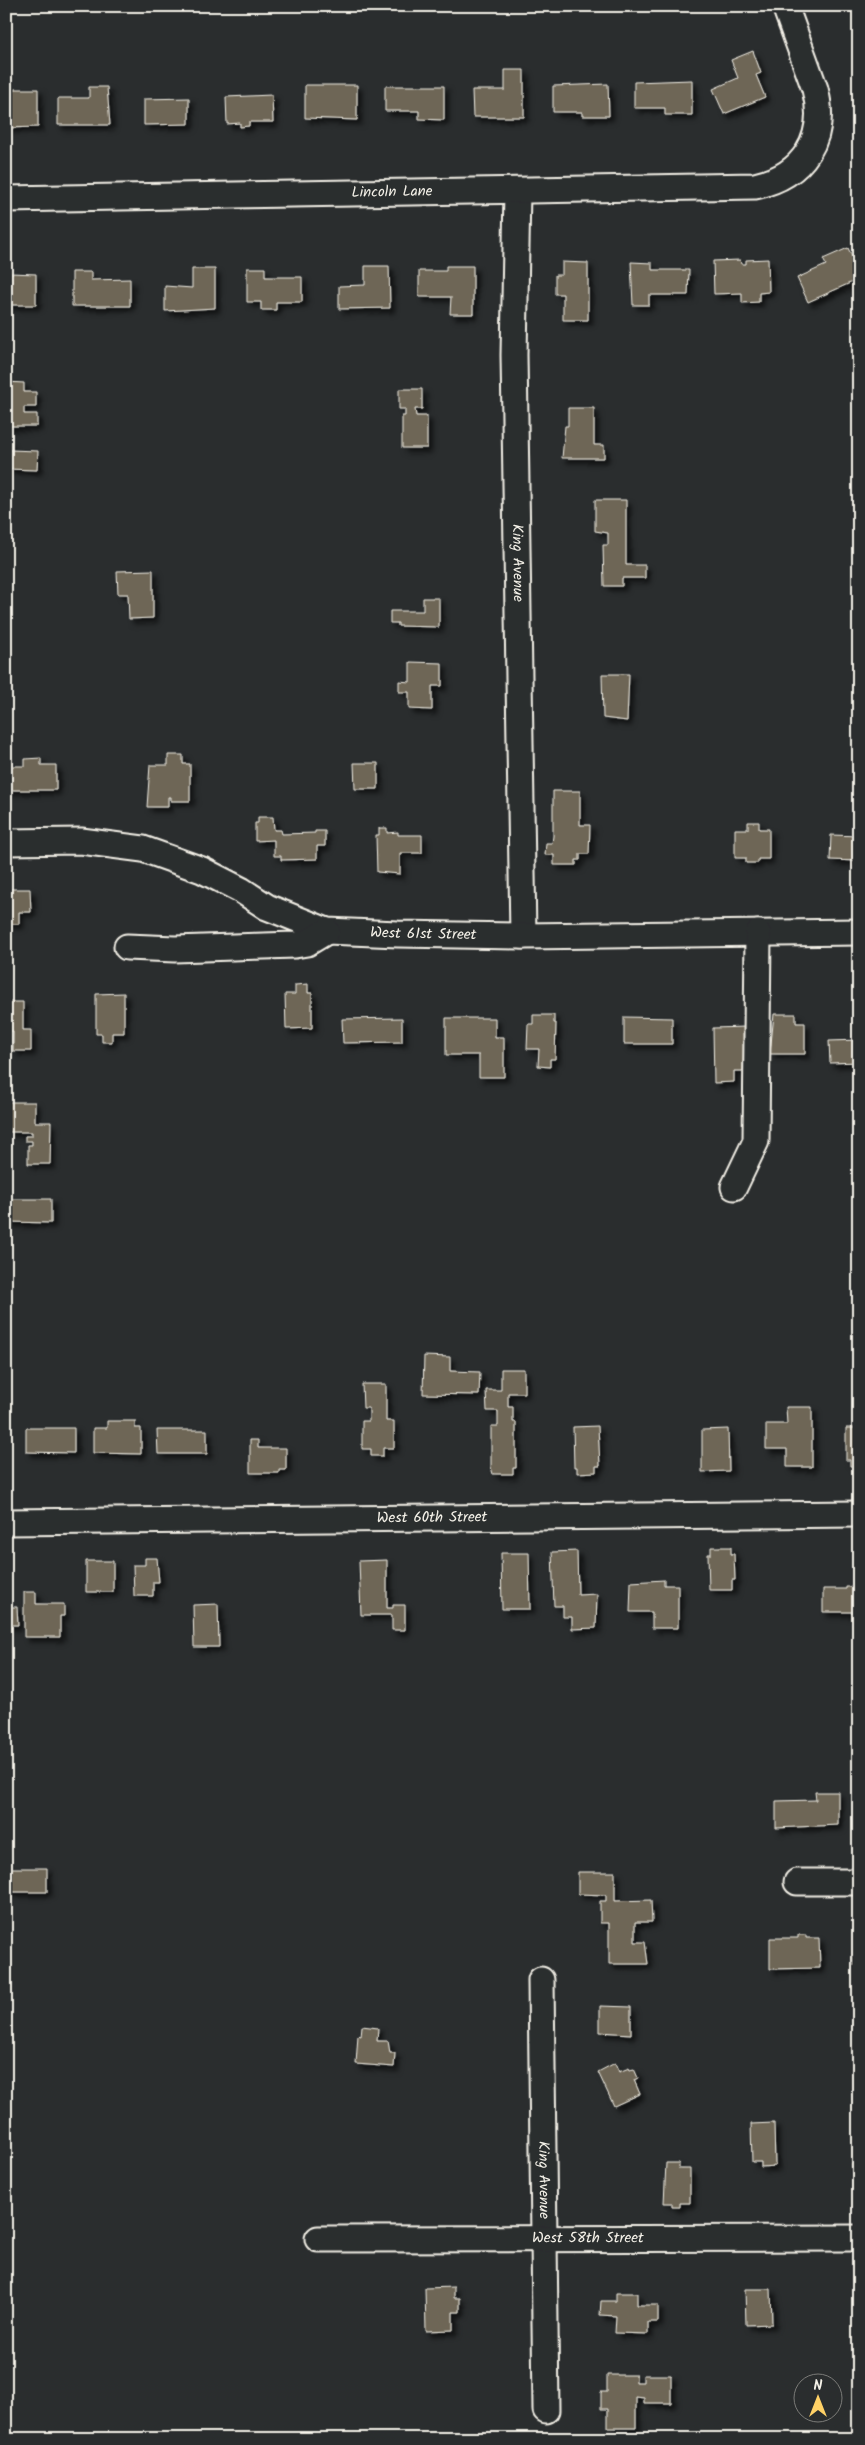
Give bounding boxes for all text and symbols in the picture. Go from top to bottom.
street label: Lincoln Lane [351,180,433,205]
street label: King Avenue [505,524,530,602]
street label: West 61st Street [370,921,477,947]
street label: West 60th Street [377,1505,488,1531]
street label: King Avenue [531,2141,556,2219]
street label: West 58th Street [532,2226,644,2251]
north arrow [792,2372,842,2422]
text: N [814,2375,823,2397]

